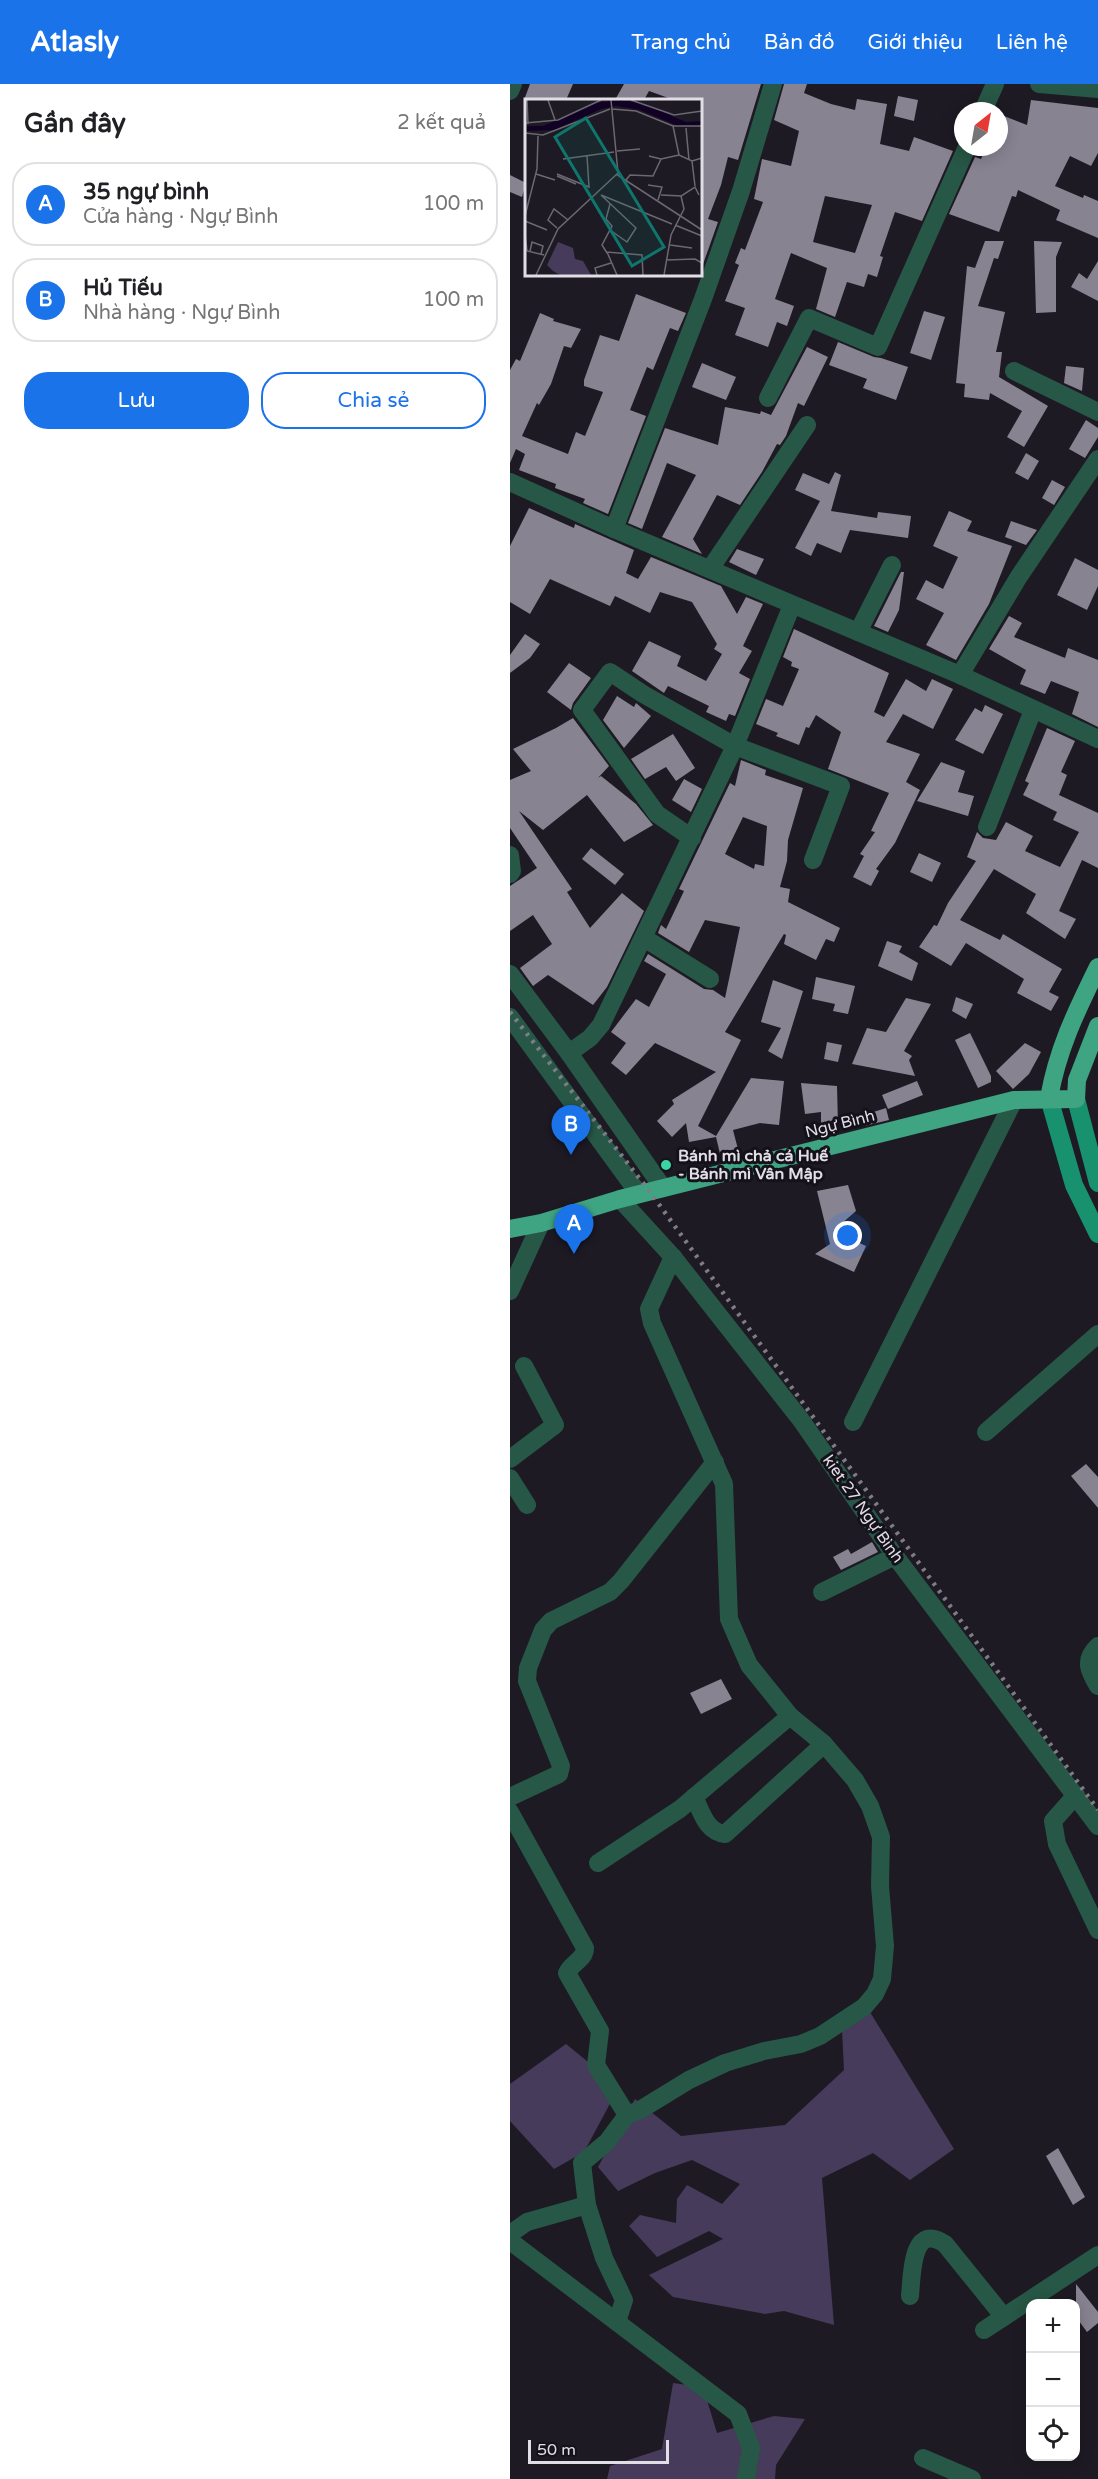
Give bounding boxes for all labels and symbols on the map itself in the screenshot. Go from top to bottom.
inset map [525,99,702,276]
north arrow [954,102,1008,156]
pin: B [552,1106,590,1155]
street label: Ngự Bình [803,1106,877,1142]
place label: Bánh mì chả cá Huế - Bánh mì Vân Mập [678,1146,828,1184]
marker: Bánh mì chả cá Huế - Bánh mì Vân Mập [659,1158,673,1172]
pin: A [554,1204,594,1254]
your location [833,1221,862,1250]
street label: kiet 27 Ngự Bình [818,1451,908,1567]
scale bar [528,2437,669,2464]

